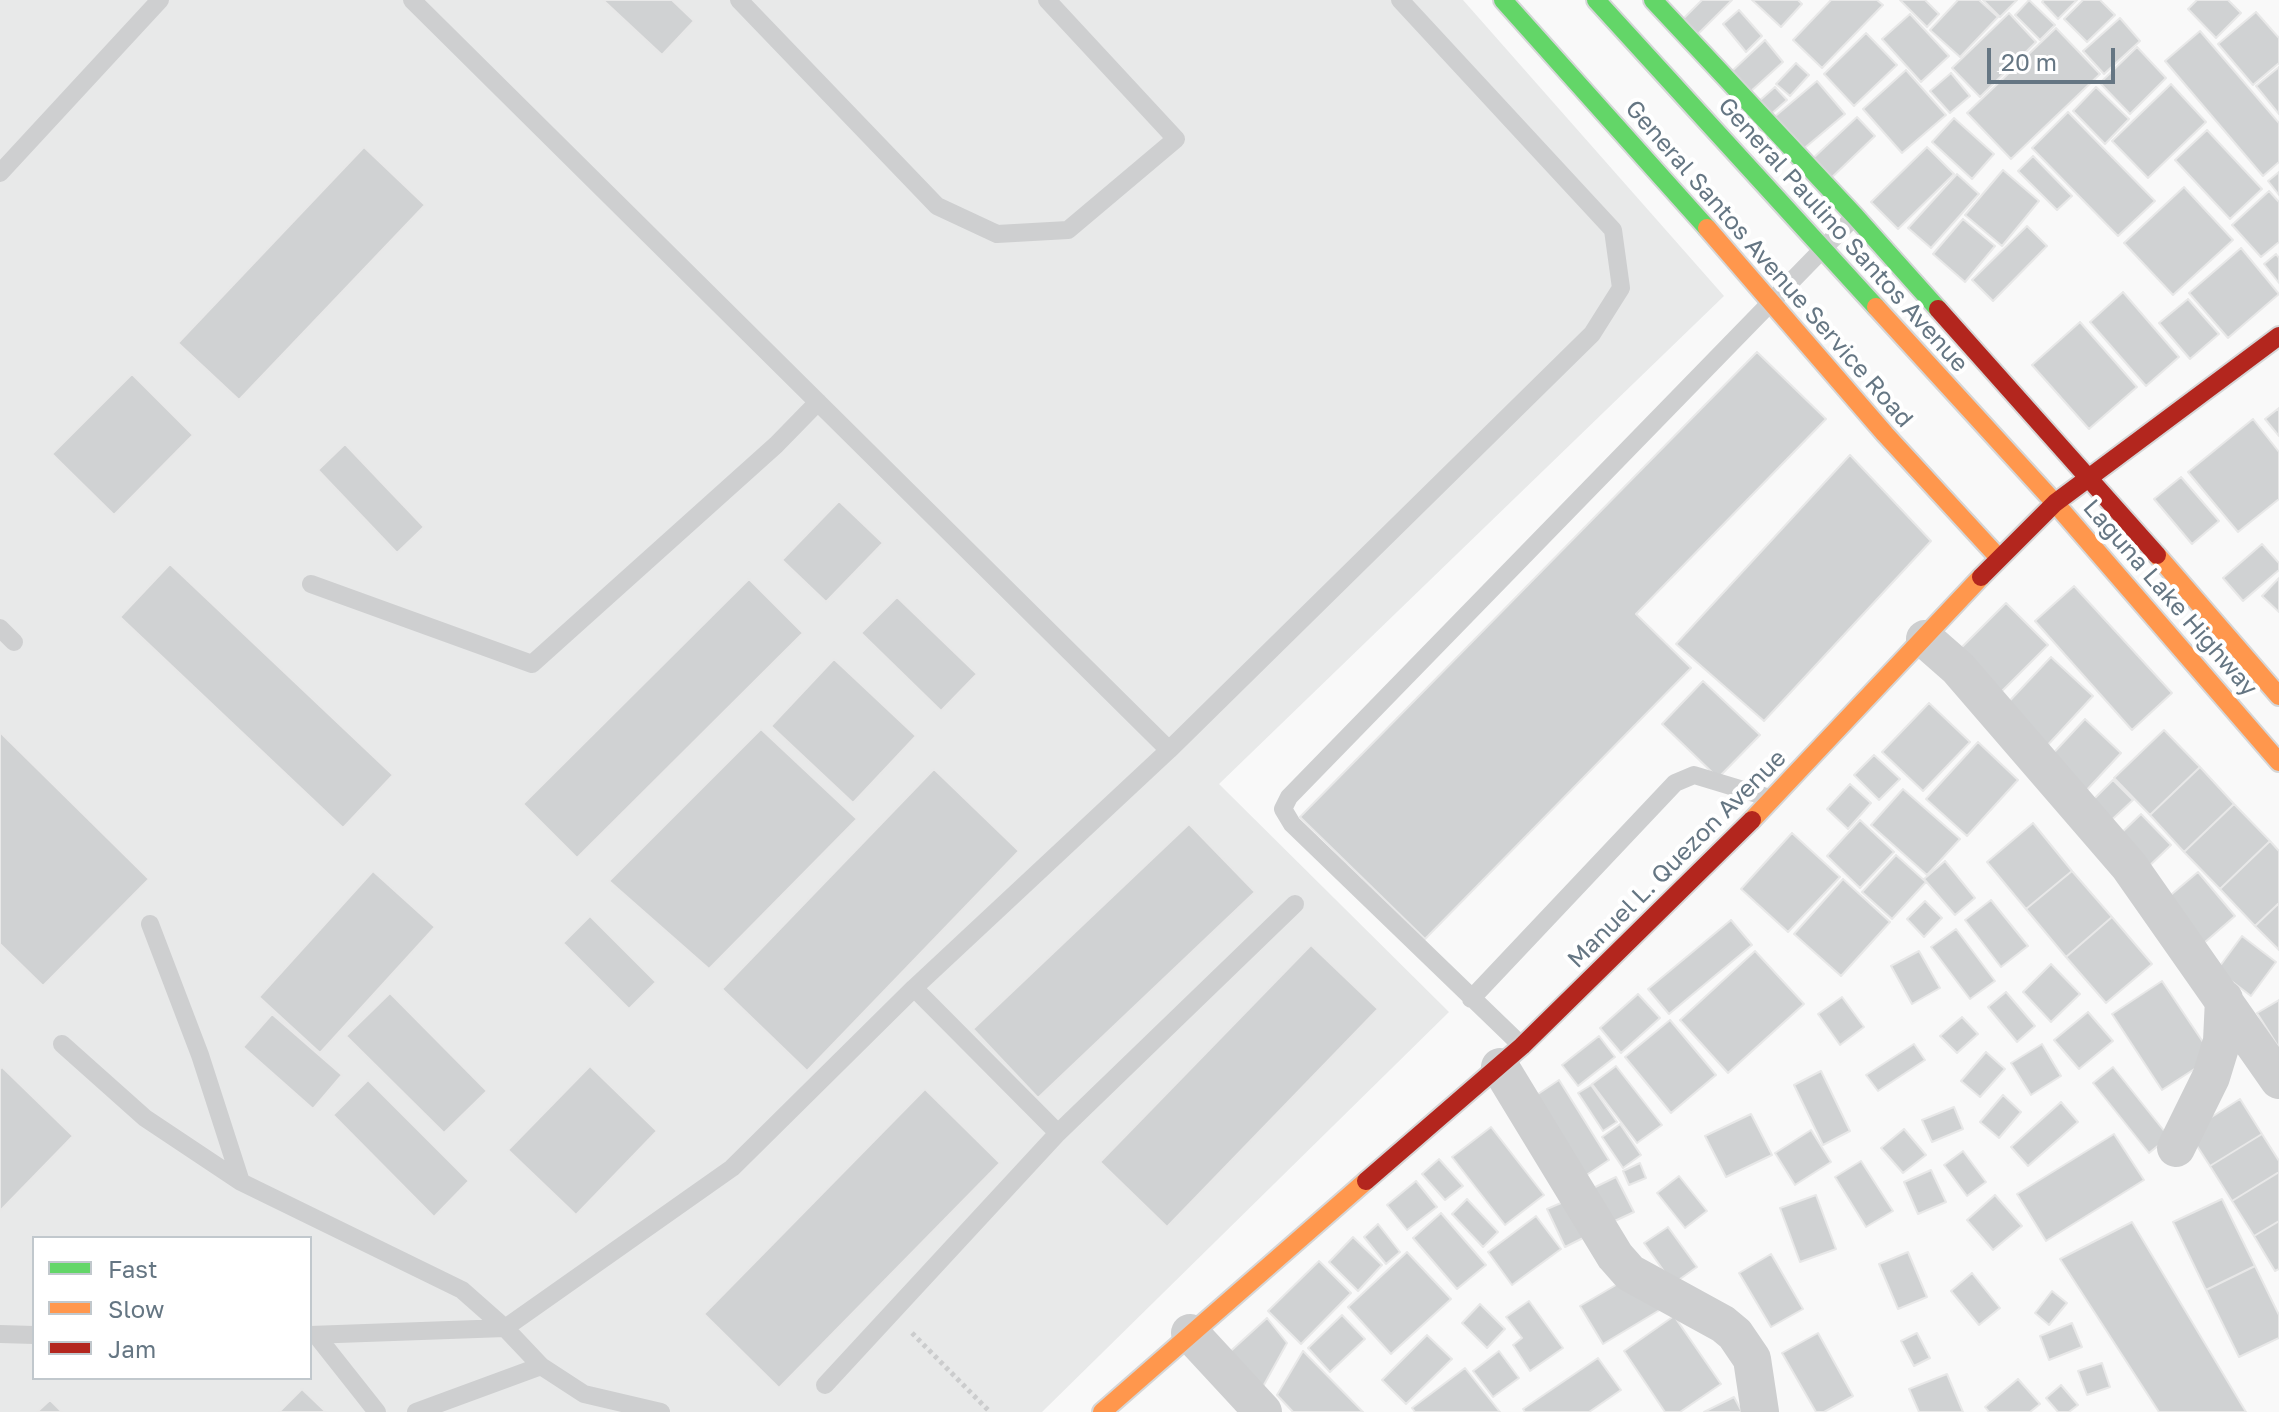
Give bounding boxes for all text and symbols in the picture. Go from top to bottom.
scale bar [1991,32,2119,82]
text: 20 m [2001,47,2057,76]
street label: General Paulino Santos Avenue [1712,92,1974,378]
street label: General Santos Avenue Service Road [1619,95,1919,433]
street label: Laguna Lake Highway [2077,494,2263,702]
street label: Manuel L. Quezon Avenue [1562,744,1792,974]
legend [32,1236,312,1380]
text: Fast [108,1254,158,1283]
text: Slow [108,1294,164,1323]
text: Jam [108,1334,156,1363]

